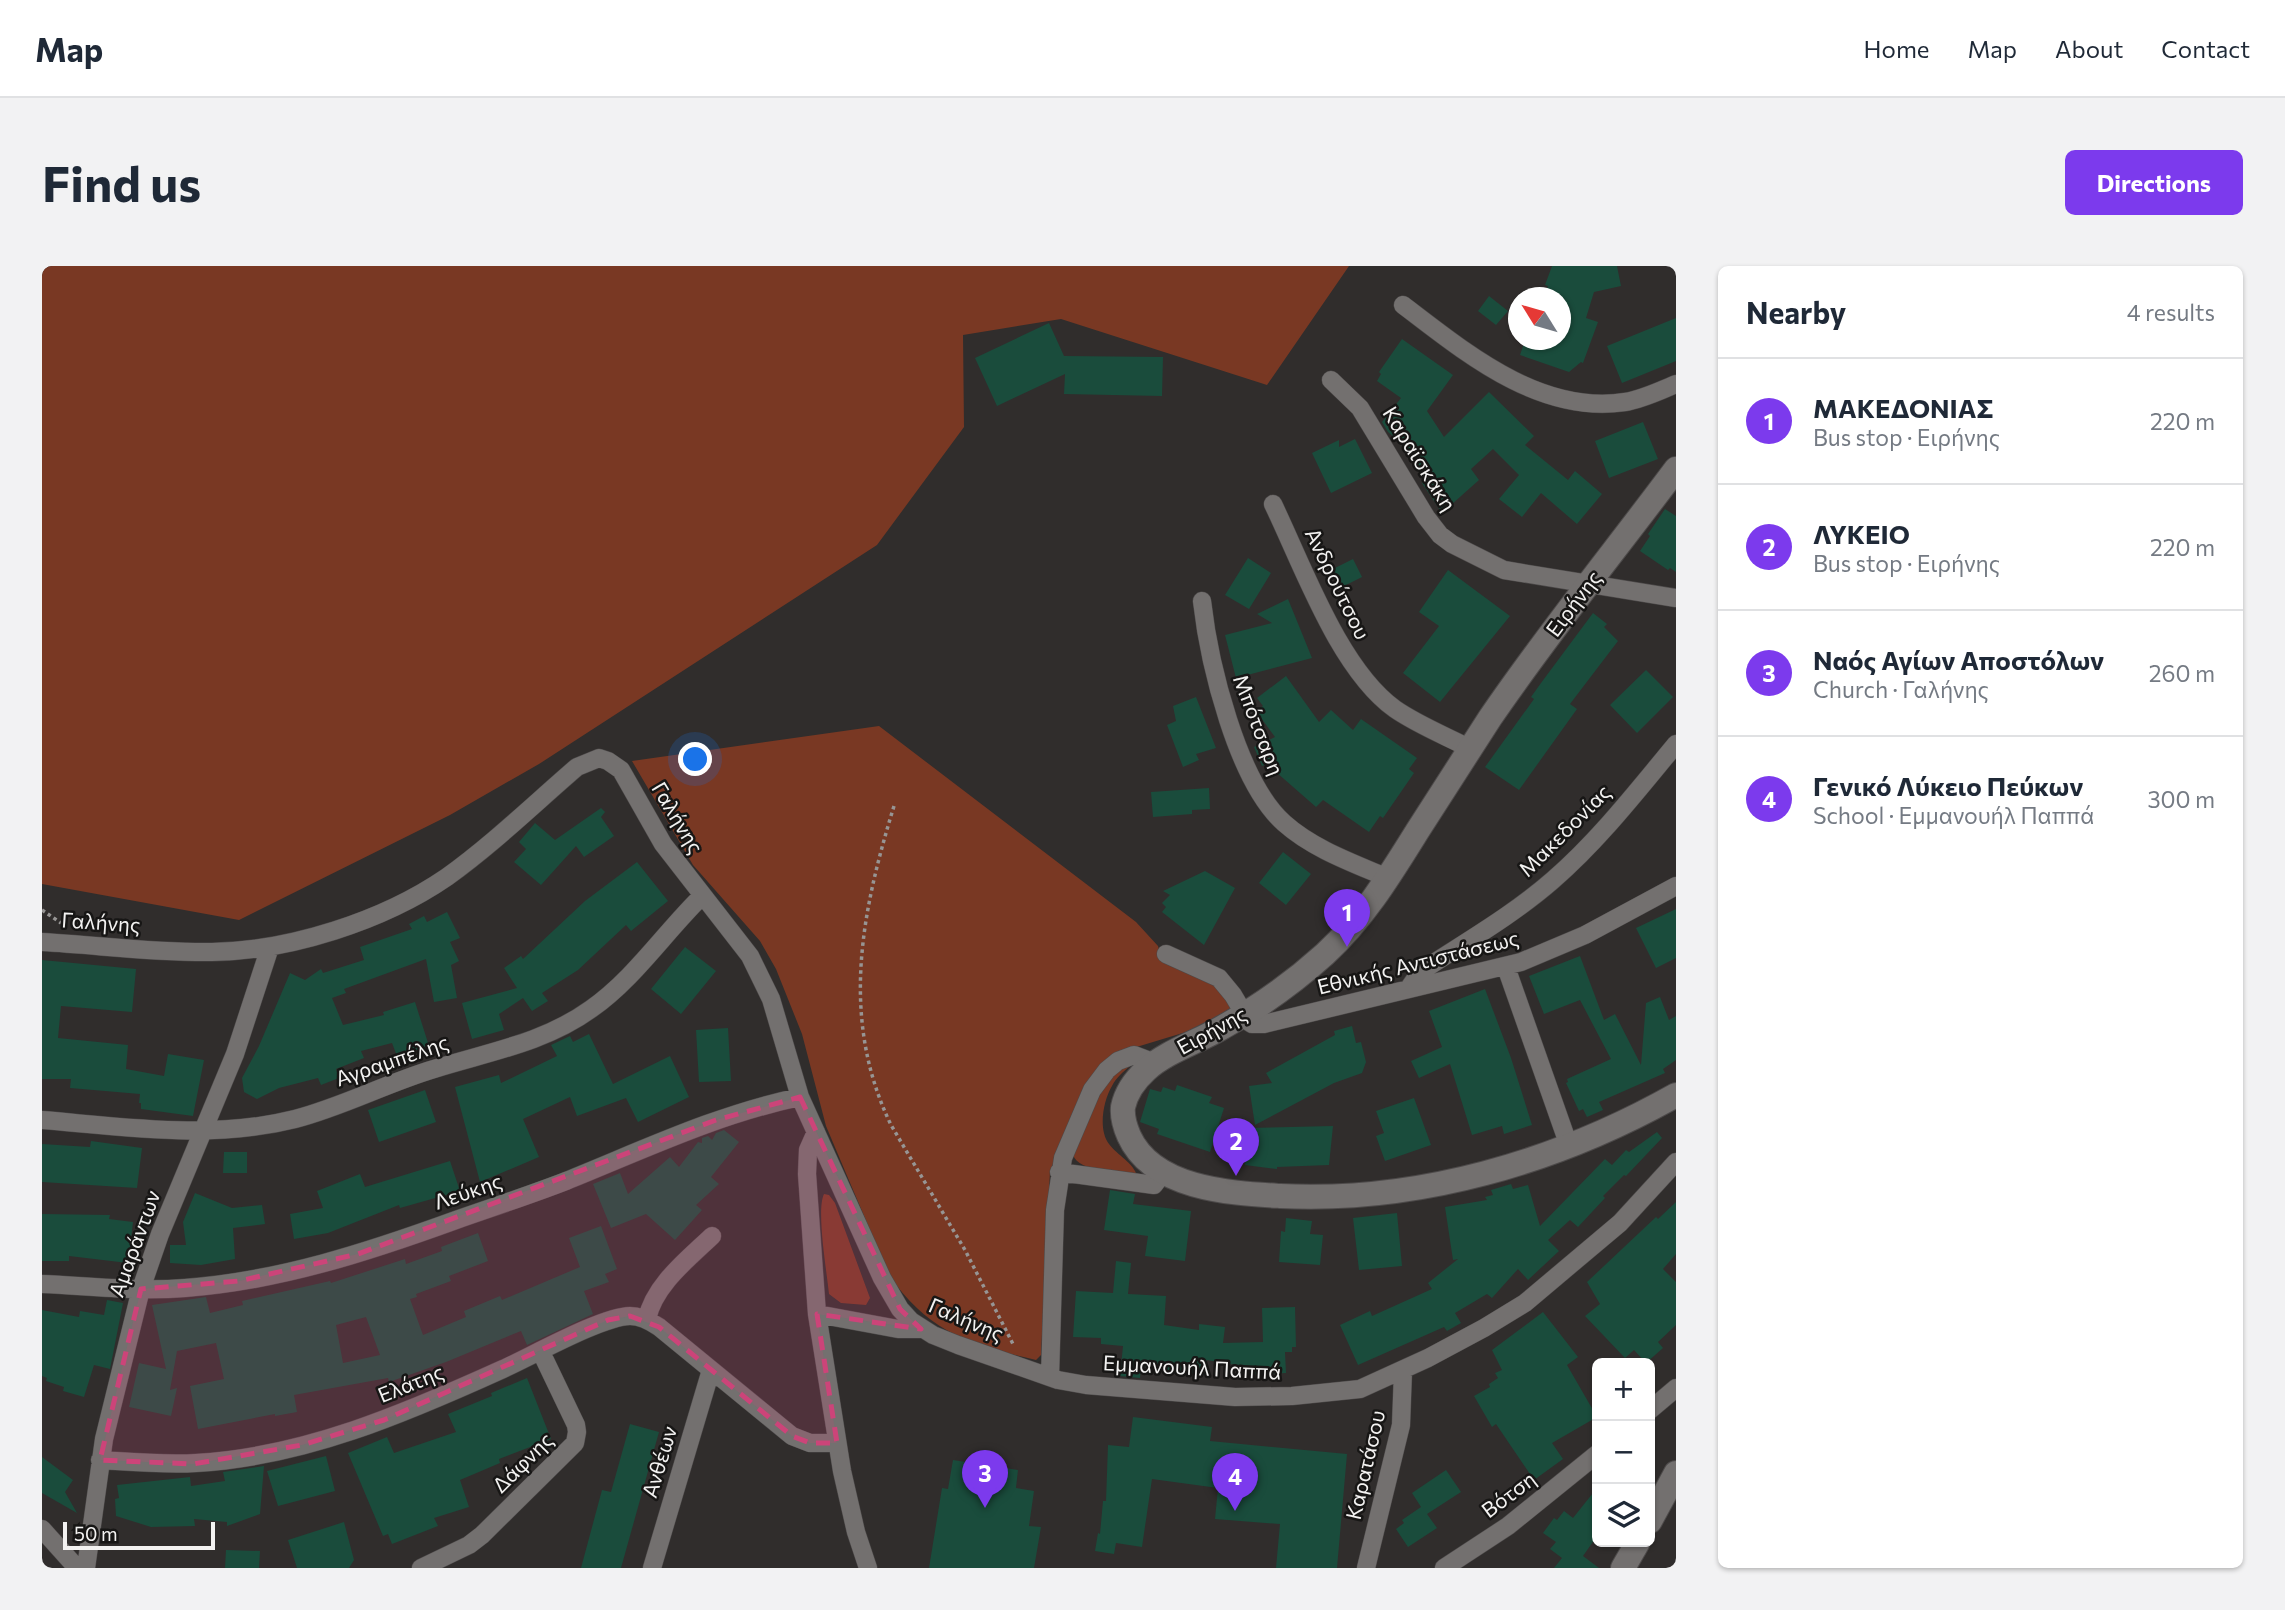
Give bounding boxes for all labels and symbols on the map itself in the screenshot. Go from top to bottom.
north arrow [1508,287,1571,350]
street label: Καραϊσκάκη [1378,401,1462,515]
street label: Ανδρούτσου [1301,524,1376,643]
street label: Ειρήνης [1540,565,1606,641]
street label: Μπότσαρη [1229,671,1290,778]
your location [678,742,712,776]
street label: Γαλήνης [647,777,709,858]
street label: Μακεδονίας [1513,779,1615,881]
pin: 1 [1324,889,1370,947]
street label: Γαλήνης [61,906,141,937]
street label: Εθνικής Αντιστάσεως [1314,924,1521,999]
street label: Ειρήνης [1172,1000,1251,1059]
street label: Αγραμπέλης [332,1029,451,1091]
pin: 2 [1213,1118,1259,1176]
street label: Λεύκης [430,1167,505,1214]
street label: Αμαράντων [103,1186,165,1300]
street label: Γαλήνης [925,1292,1008,1346]
street label: Εμμανουήλ Παππά [1102,1349,1282,1384]
street label: Ελάτης [374,1358,447,1407]
street label: Καρατάσου [1340,1407,1389,1522]
street label: Ανθέων [636,1422,681,1500]
street label: Δάφνης [487,1427,557,1497]
pin: 3 [962,1450,1008,1508]
pin: 4 [1212,1453,1258,1511]
street label: Βότση [1476,1465,1540,1522]
scale bar [63,1519,215,1551]

